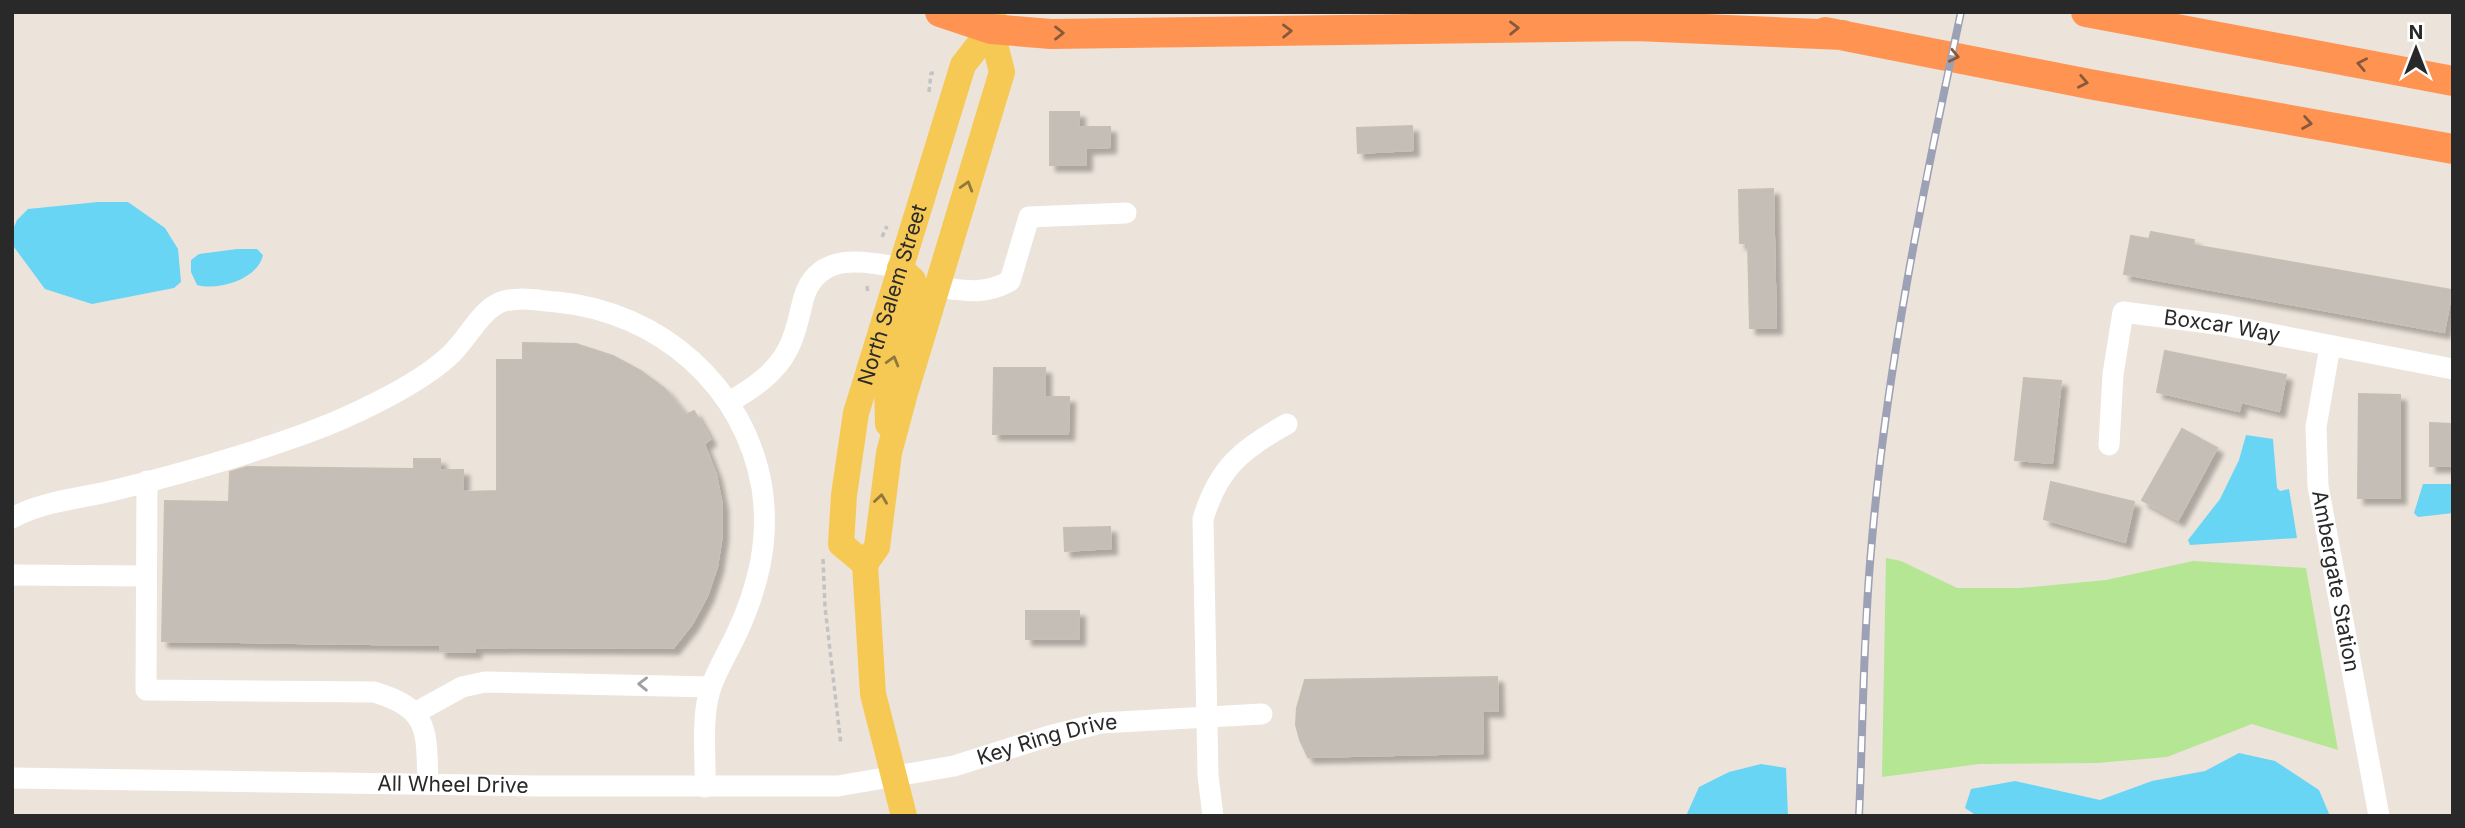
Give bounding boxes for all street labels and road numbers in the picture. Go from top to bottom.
street label: North Salem Street [852,201,932,388]
street label: Boxcar Way [2162,304,2283,348]
street label: Ambergate Station [2307,488,2365,674]
street label: Key Ring Drive [974,709,1118,770]
street label: All Wheel Drive [377,771,529,798]

